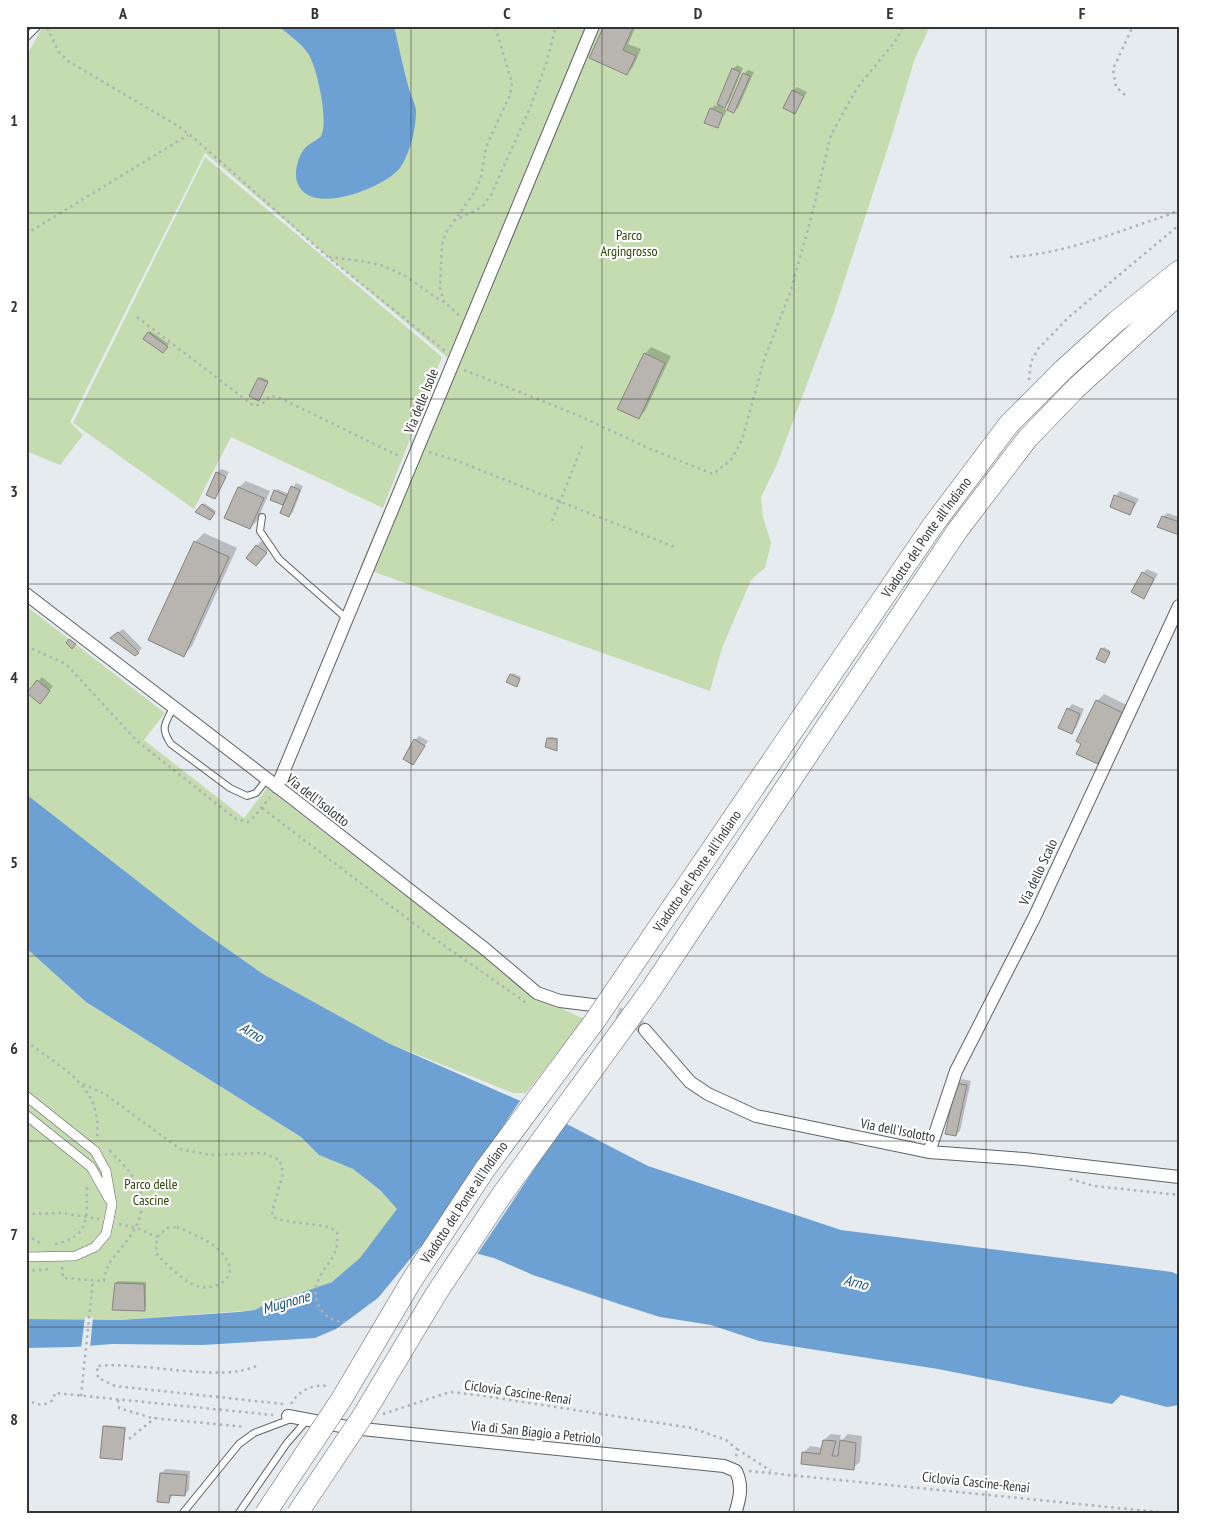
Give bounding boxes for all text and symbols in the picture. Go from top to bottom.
text: A [118,3,128,23]
text: B [311,3,319,23]
text: C [503,3,511,23]
text: D [694,3,703,23]
text: E [887,3,894,23]
text: F [1079,3,1086,23]
text: 1 [10,110,18,130]
park label: Parco Argingrosso [600,226,658,260]
text: 2 [10,296,18,316]
street label: Via delle Isole [399,366,442,437]
street label: Viadotto del Ponte all'Indiano [877,473,975,602]
text: 3 [10,481,18,501]
text: 4 [10,667,18,687]
street label: Via dell'Isolotto [282,769,353,830]
street label: Viadotto del Ponte all'Indiano [648,807,745,936]
street label: Via dello Scalo [1014,836,1061,909]
text: 5 [10,852,18,872]
water label: Arno [237,1018,269,1047]
text: 6 [10,1038,18,1058]
street label: Via dell'Isolotto [858,1114,937,1146]
street label: Viadotto del Ponte all'Indiano [416,1137,512,1268]
park label: Parco delle Cascine [124,1175,178,1209]
text: 7 [10,1224,18,1244]
water label: Arno [842,1270,872,1295]
water label: Mugnone [260,1286,313,1318]
street label: Ciclovia Cascine-Renai [463,1376,573,1408]
text: 8 [10,1409,18,1429]
street label: Via di San Biagio a Petriolo [469,1416,602,1448]
street label: Ciclovia Cascine-Renai [921,1467,1031,1497]

